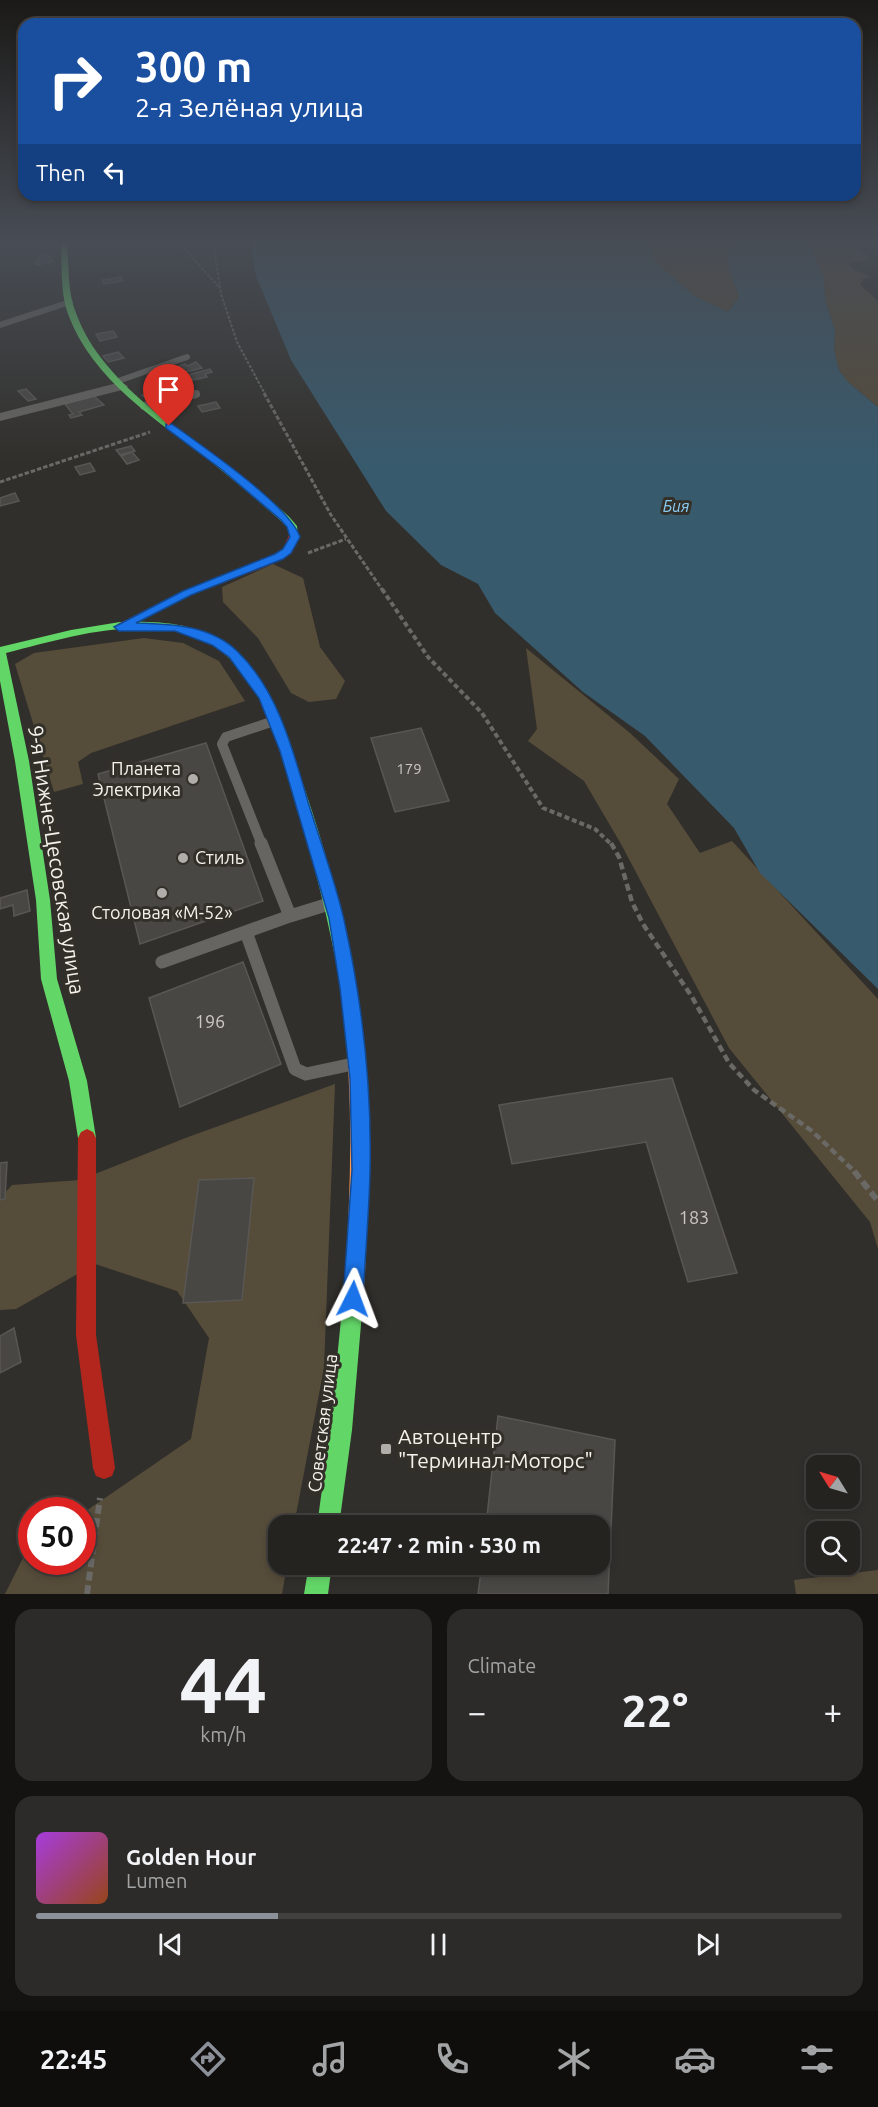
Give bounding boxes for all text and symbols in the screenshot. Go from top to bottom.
icon: right [36,42,114,120]
text: 300 m [135,43,252,90]
text: 2-я Зелёная улица [135,92,364,122]
icon: left [98,156,131,189]
text: Then [36,160,86,185]
pin [143,364,194,426]
icon: arrive [152,373,185,406]
water label: Бия [663,497,689,515]
street label: 9-я Нижне-Цесовская улица [24,724,90,996]
place label: Планета Электрика [93,758,181,799]
house number: 179 [396,760,422,777]
marker: Планета Электрика [186,772,200,786]
place label: Стиль [195,847,244,867]
marker: Стиль [176,851,190,865]
marker: Столовая «М-52» [155,886,169,900]
place label: Столовая «М-52» [91,902,233,922]
house number: 196 [195,1011,225,1031]
house number: 183 [679,1207,709,1227]
position arrow [321,1267,385,1331]
street label: Советская улица [304,1352,340,1493]
place label: Автоцентр "Терминал-Моторс" [398,1424,593,1472]
marker: Автоцентр "Терминал-Моторс" [379,1442,393,1456]
north arrow [806,1455,860,1509]
map controls [806,1455,860,1575]
speed limit sign: 50 [18,1497,96,1575]
button: search [806,1521,860,1575]
text: 22:47 · 2 min · 530 m [337,1532,541,1557]
text: 44 [179,1640,267,1728]
text: Climate [468,1654,536,1677]
text: 22° [621,1685,688,1736]
text: − [468,1693,486,1730]
text: + [823,1693,842,1730]
text: km/h [200,1723,246,1746]
text: Golden Hour [126,1844,256,1869]
text: Lumen [126,1869,187,1892]
icon: previous [154,1928,187,1961]
icon: pause [422,1928,455,1961]
icon: next [691,1928,724,1961]
icon: directions [187,2038,229,2080]
icon: music [309,2038,351,2080]
icon: phone [431,2038,473,2080]
icon: climate [553,2038,595,2080]
icon: car [674,2038,716,2080]
icon: filters [796,2038,838,2080]
text: 22:45 [40,2044,107,2074]

